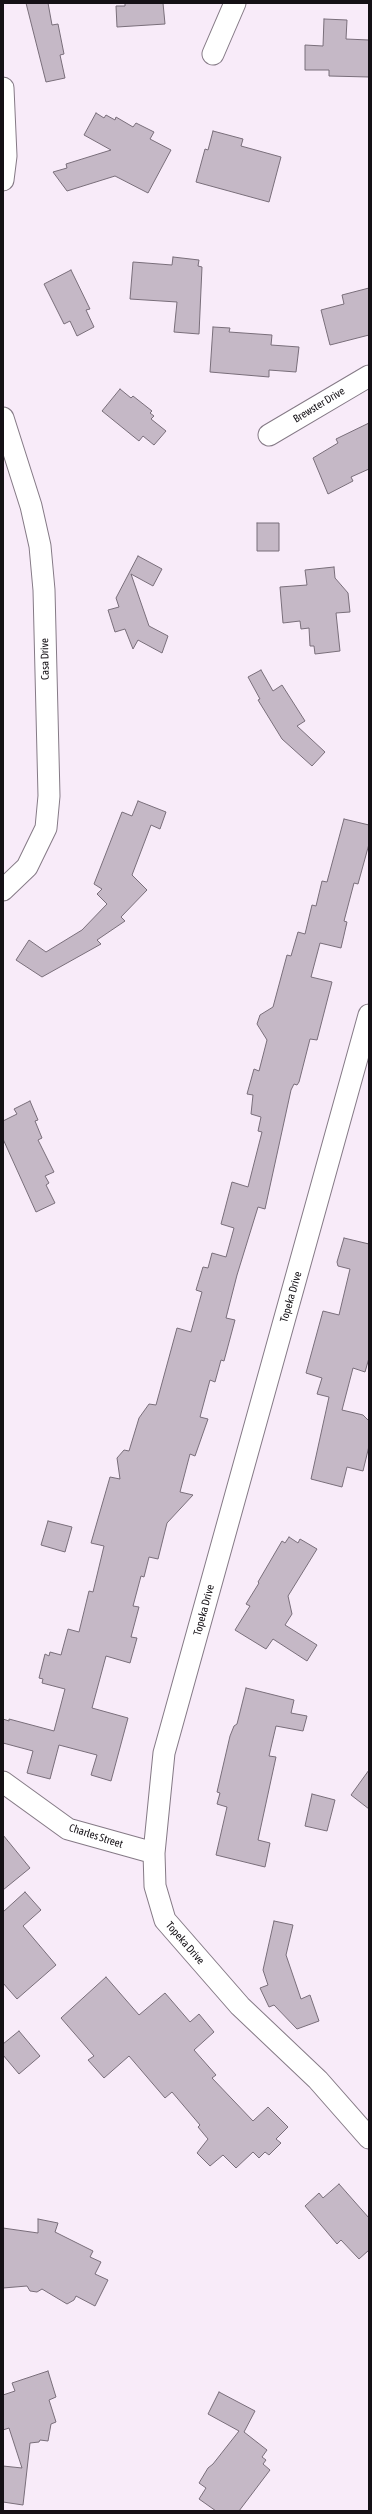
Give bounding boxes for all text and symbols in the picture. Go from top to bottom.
street label: Brewster Drive [291,384,347,426]
street label: Casa Drive [38,638,52,680]
street label: Topeka Drive [277,1270,305,1324]
street label: Topeka Drive [191,1583,217,1637]
street label: Charles Street [67,1821,125,1851]
street label: Topeka Drive [163,1919,207,1967]

